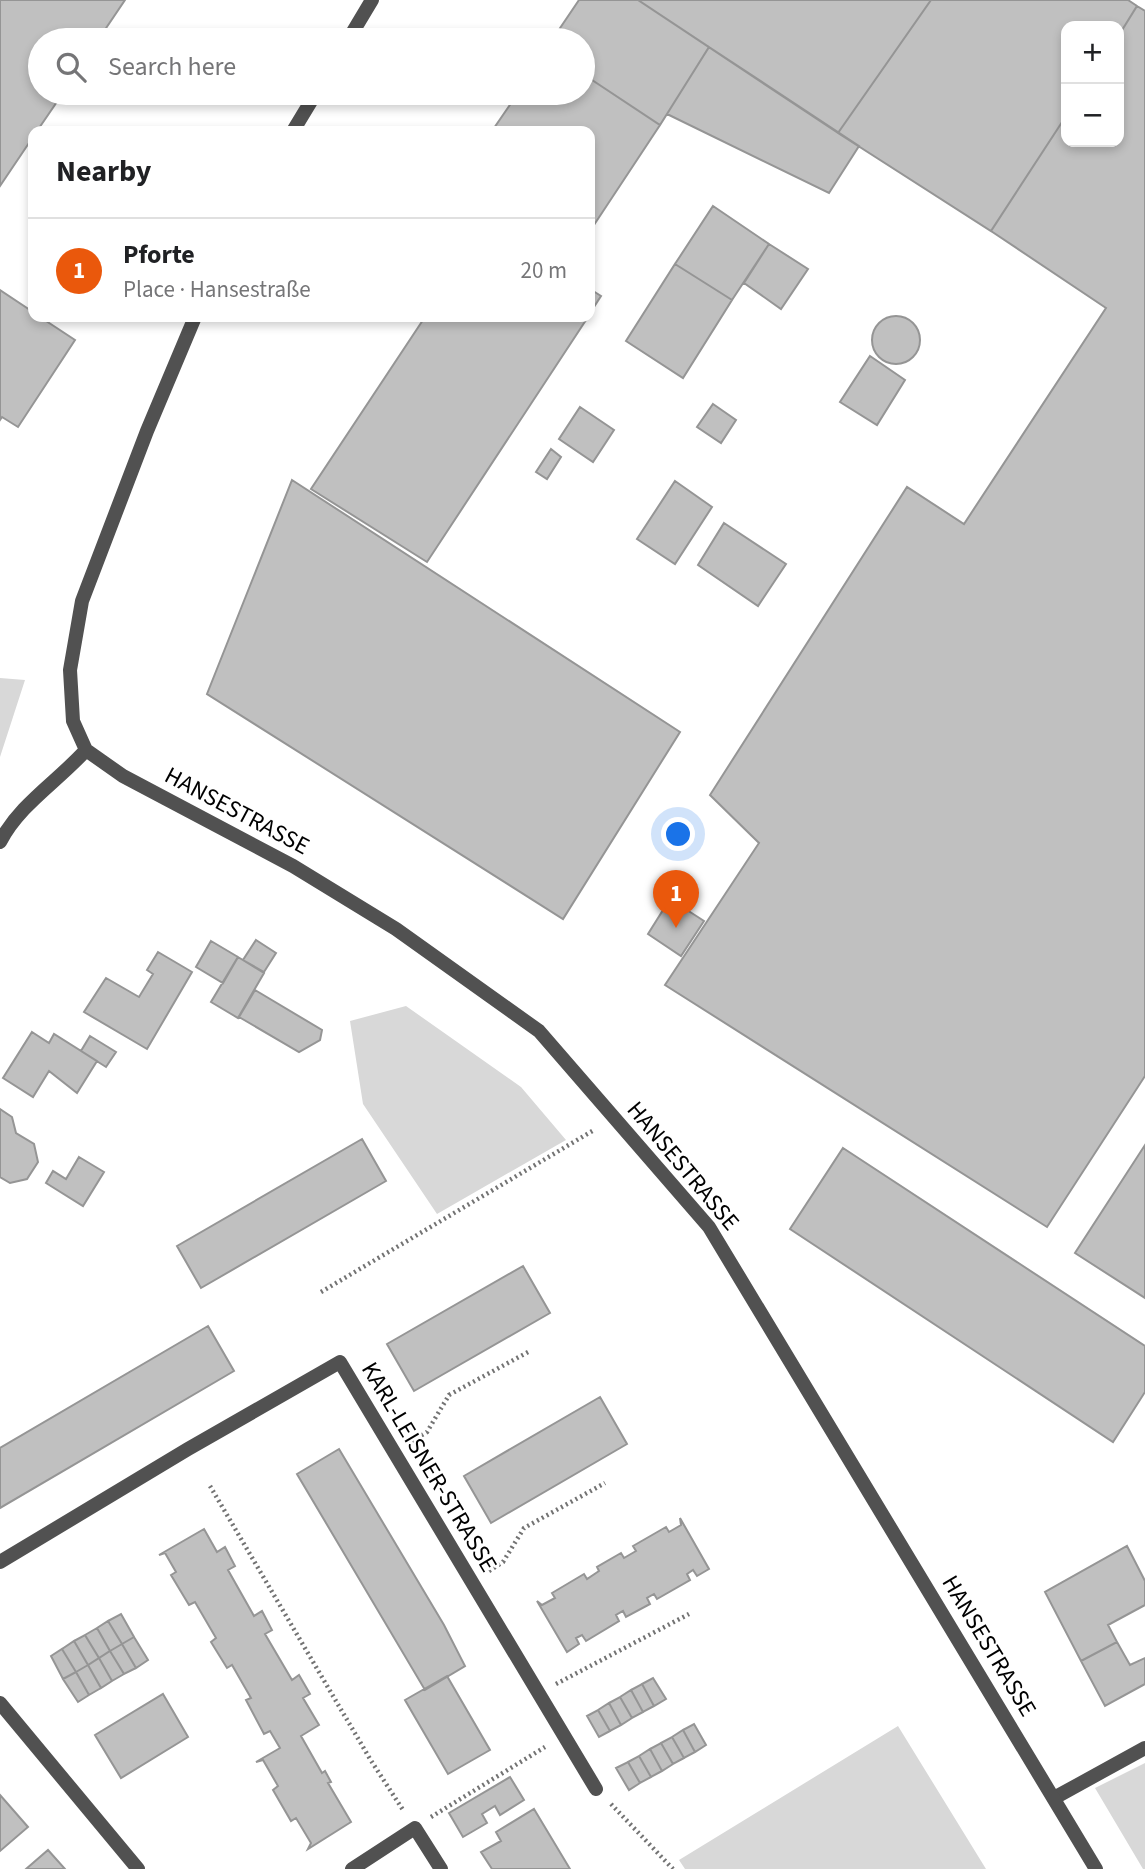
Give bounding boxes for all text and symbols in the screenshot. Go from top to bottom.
map controls [1061,21,1124,147]
button: + [1061,21,1124,84]
search box [28,28,595,105]
icon: search [52,48,90,86]
text: Search here [108,48,236,85]
button: − [1061,84,1124,147]
text: Nearby [56,150,151,193]
text: Pforte [123,236,195,273]
text: 1 [73,254,85,287]
text: 20 m [520,254,567,287]
text: Place · Hansestraße [123,273,311,306]
street label: HANSESTRASSE [158,758,316,864]
your location [661,817,695,851]
pin: 1 [653,870,699,928]
street label: HANSESTRASSE [618,1094,748,1238]
street label: KARL-LEISNER-STRASSE [352,1355,506,1579]
street label: HANSESTRASSE [933,1569,1045,1723]

